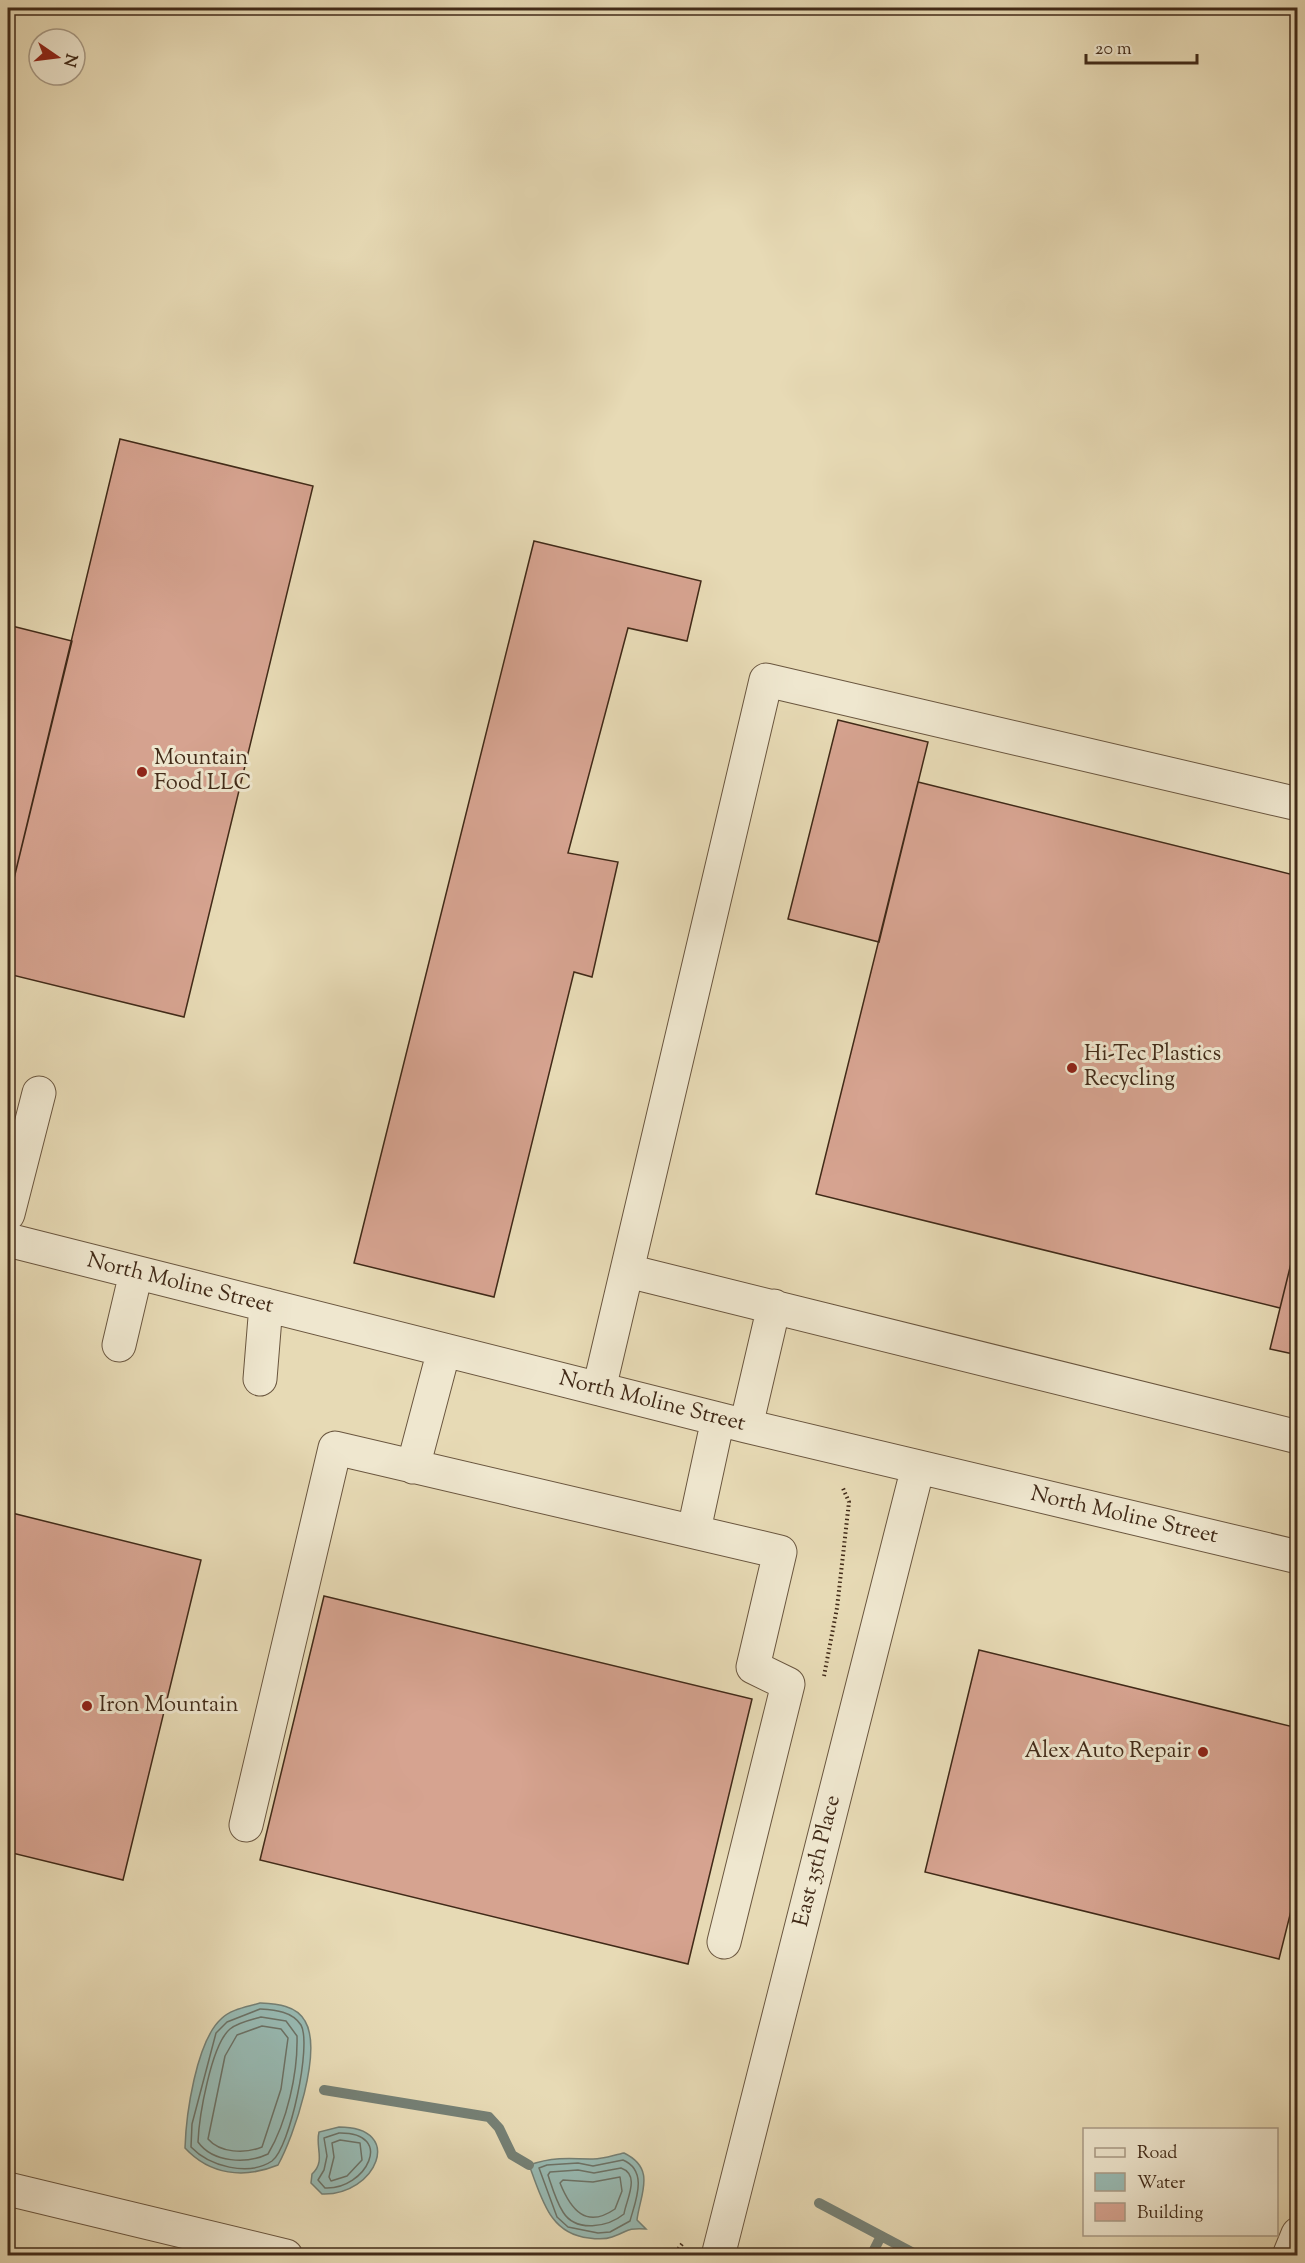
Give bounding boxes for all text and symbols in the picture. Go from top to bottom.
north arrow [27,27,87,87]
scale bar [1086,27,1197,65]
text: 20 m [1095,37,1132,63]
text: N [56,51,82,69]
place label: Mountain Food LLC [154,743,251,800]
marker: Mountain Food LLC [135,765,149,779]
place label: Hi-Tec Plastics Recycling [1084,1039,1221,1096]
marker: Hi-Tec Plastics Recycling [1065,1061,1079,1075]
street label: North Moline Street [83,1245,277,1323]
street label: North Moline Street [555,1363,749,1441]
street label: North Moline Street [1027,1479,1221,1553]
place label: Iron Mountain [99,1690,238,1722]
marker: Iron Mountain [80,1699,94,1713]
place label: Alex Auto Repair [1024,1736,1191,1768]
marker: Alex Auto Repair [1196,1745,1210,1759]
street label: East 35th Place [786,1792,850,1930]
legend [1083,2128,1278,2236]
text: Road [1137,2141,1177,2167]
text: Water [1137,2171,1186,2197]
text: Building [1137,2201,1203,2227]

